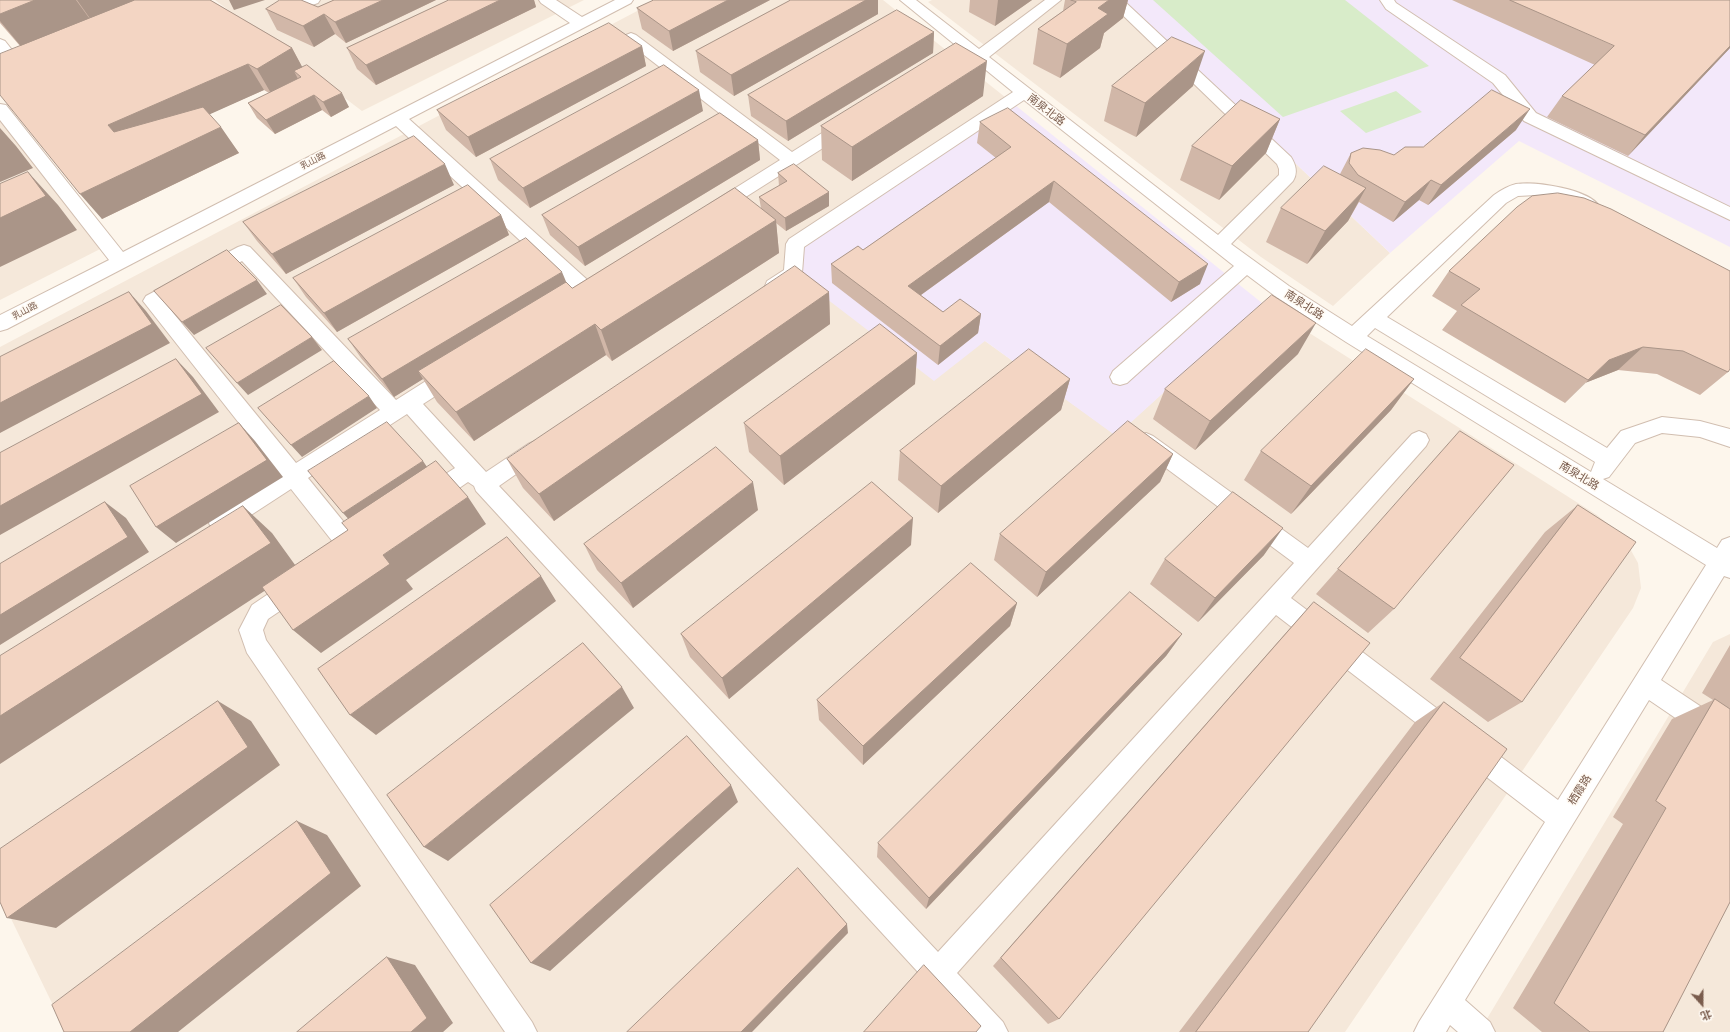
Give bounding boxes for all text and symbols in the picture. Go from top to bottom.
street label: 南泉北路 [1025,91,1067,129]
street label: 乳山路 [299,150,327,172]
street label: 南泉北路 [1282,287,1326,323]
street label: 乳山路 [11,300,39,322]
street label: 南泉北路 [1557,459,1601,493]
street label: 栖霞路 [1566,773,1594,807]
north arrow [1682,984,1722,1024]
text: 北 [1699,1007,1714,1024]

